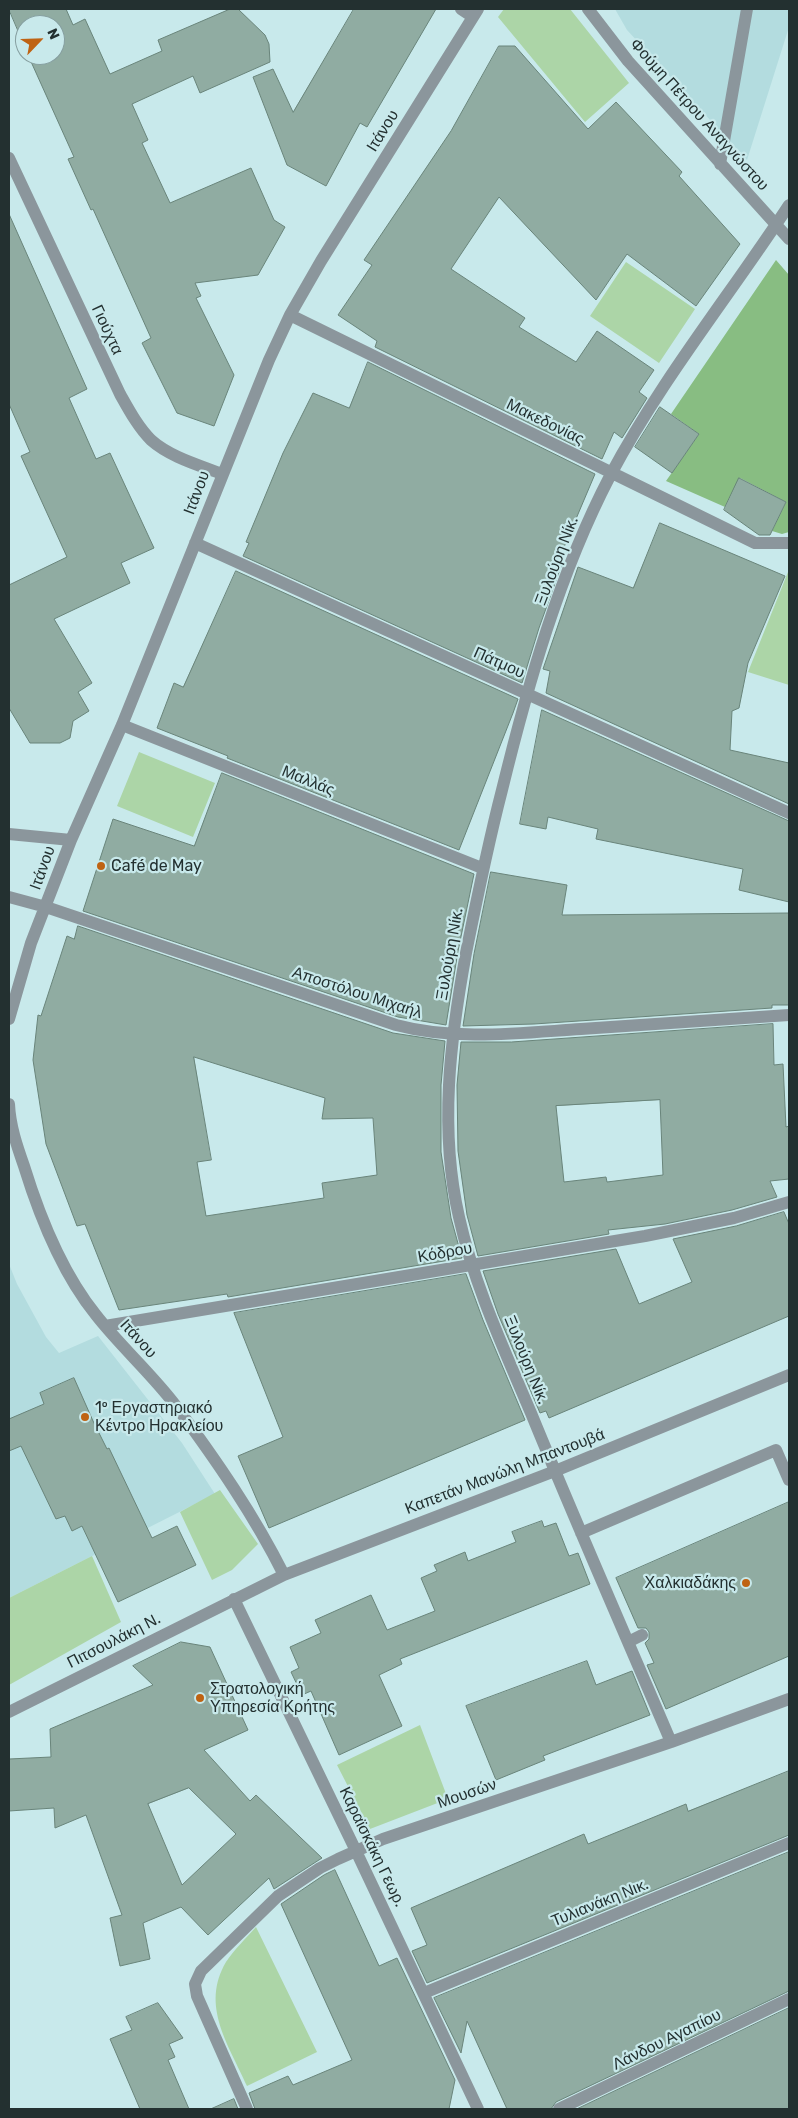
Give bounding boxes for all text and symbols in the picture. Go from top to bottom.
north arrow [15,15,65,65]
text: N [43,26,63,42]
street label: Φούμη Πέτρου Αναγνώστου [626,35,772,195]
street label: Ιτάνου [363,107,403,155]
street label: Γιούχτα [87,302,127,358]
street label: Μακεδονίας [503,395,587,449]
street label: Ιτάνου [180,468,214,518]
street label: Ξυλούρη Νίκ. [531,514,583,608]
street label: Πάτμου [470,643,528,683]
street label: Μαλλάς [279,762,337,800]
street label: Ιτάνου [26,843,60,893]
place label: Café de May [111,856,202,876]
marker: Café de May [95,860,107,872]
street label: Ξυλούρη Νίκ. [432,906,468,1002]
street label: Αποστόλου Μιχαήλ [290,963,424,1023]
street label: Κόδρου [416,1239,474,1267]
street label: Ξυλούρη Νίκ. [500,1313,552,1407]
street label: Ιτάνου [116,1316,160,1362]
place label: 1⁰ Εργαστηριακό Κέντρο Ηρακλείου [95,1398,223,1436]
marker: 1⁰ Εργαστηριακό Κέντρο Ηρακλείου [79,1411,91,1423]
street label: Καπετάν Μανώλη Μπαντουβά [402,1425,608,1519]
place label: Χαλκιαδάκης [645,1573,736,1593]
marker: Χαλκιαδάκης [740,1577,752,1589]
street label: Πιτσουλάκη Ν. [64,1609,164,1673]
place label: Στρατολογική Υπηρεσία Κρήτης [210,1679,335,1717]
marker: Στρατολογική Υπηρεσία Κρήτης [194,1692,206,1704]
street label: Μουσών [435,1775,499,1813]
street label: Καραϊσκάκη Γεωρ. [335,1784,409,1910]
street label: Τυλιανάκη Νικ. [549,1875,651,1931]
street label: Λάνδου Αγαπίου [610,2005,724,2075]

